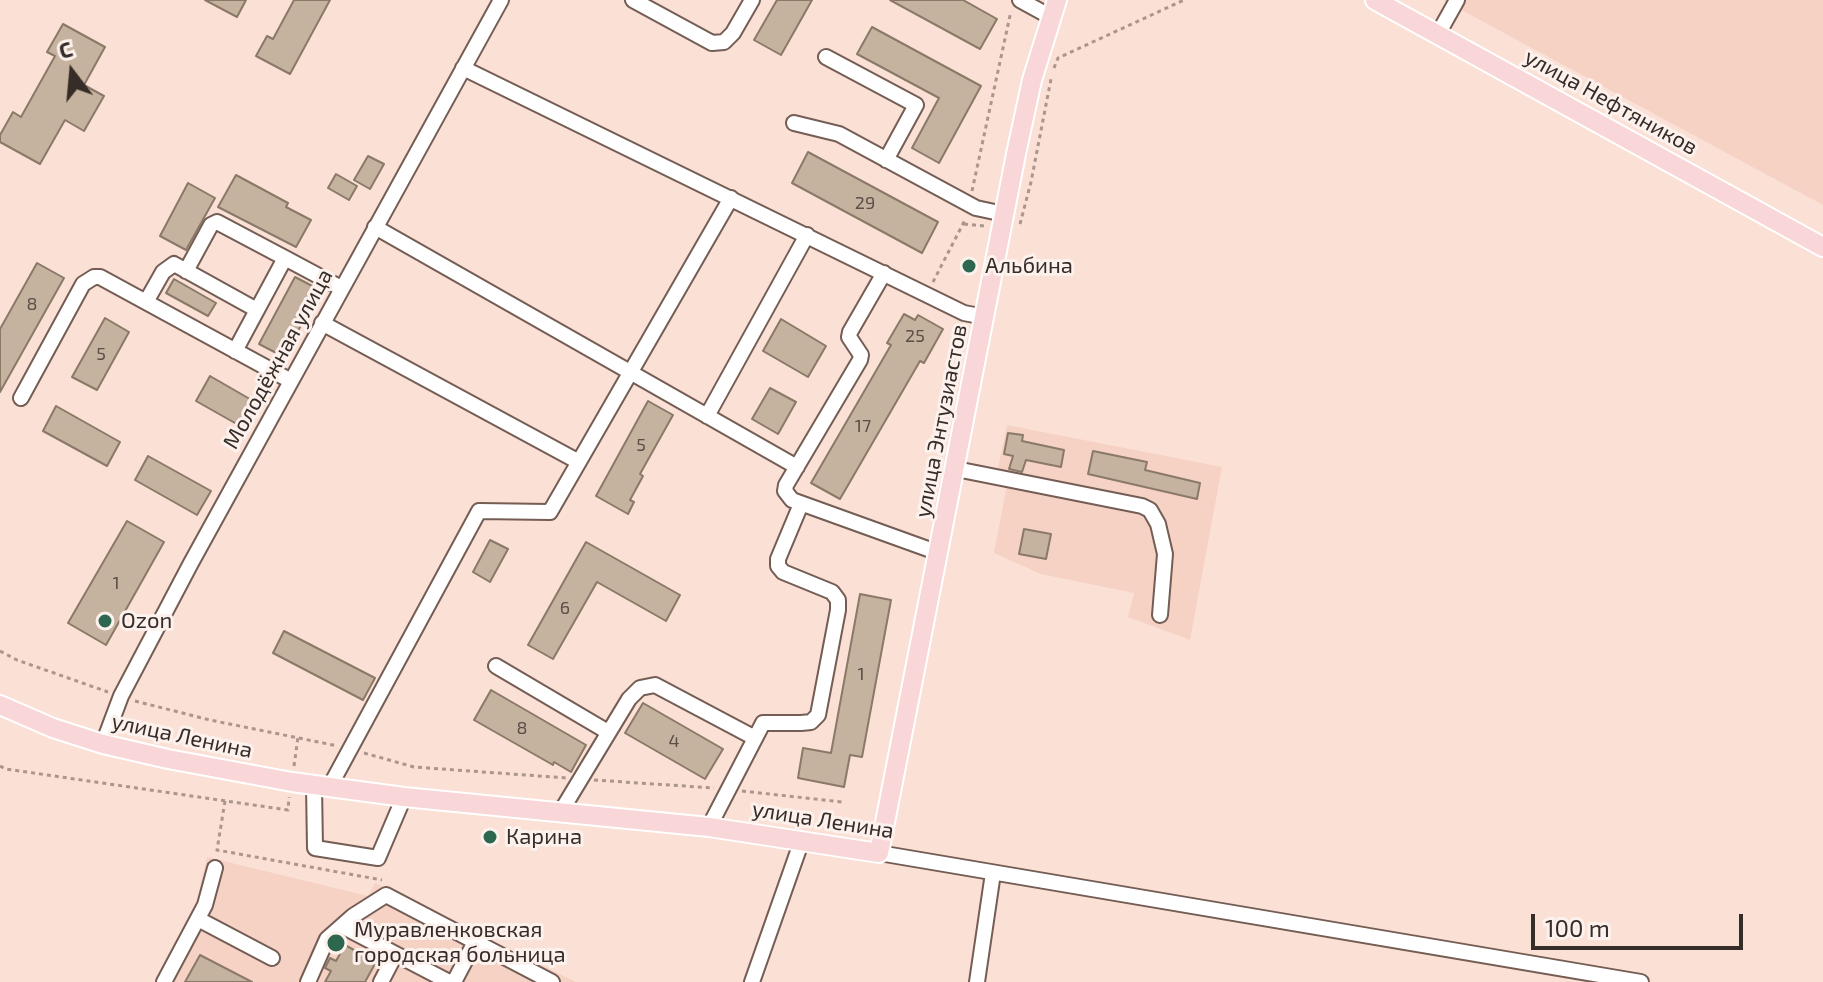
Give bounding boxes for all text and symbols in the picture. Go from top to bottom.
north arrow [32,32,112,112]
text: С [56,35,75,63]
street label: улица Нефтяников [1520,44,1702,160]
house number: 29 [855,192,875,214]
place label: Альбина [985,253,1073,279]
marker: Альбина [960,257,978,275]
street label: Молодёжная улица [218,264,338,454]
house number: 8 [27,293,37,315]
street label: улица Энтузиастов [909,322,973,520]
house number: 25 [905,325,925,347]
house number: 5 [96,343,106,365]
house number: 17 [855,415,871,437]
house number: 5 [636,434,646,456]
house number: 1 [112,572,120,594]
house number: 6 [560,597,570,619]
place label: Ozon [121,608,172,634]
marker: Ozon [96,612,114,630]
house number: 1 [857,663,865,685]
street label: улица Ленина [109,708,255,764]
house number: 8 [517,717,527,739]
house number: 4 [668,730,680,752]
street label: улица Ленина [750,796,896,844]
place label: Карина [506,824,582,850]
marker: Карина [481,828,499,846]
scale bar [1535,898,1747,948]
text: 100 m [1545,913,1610,942]
place label: Муравленковская городская больница [354,917,566,968]
marker: Муравленковская городская больница [325,932,347,954]

